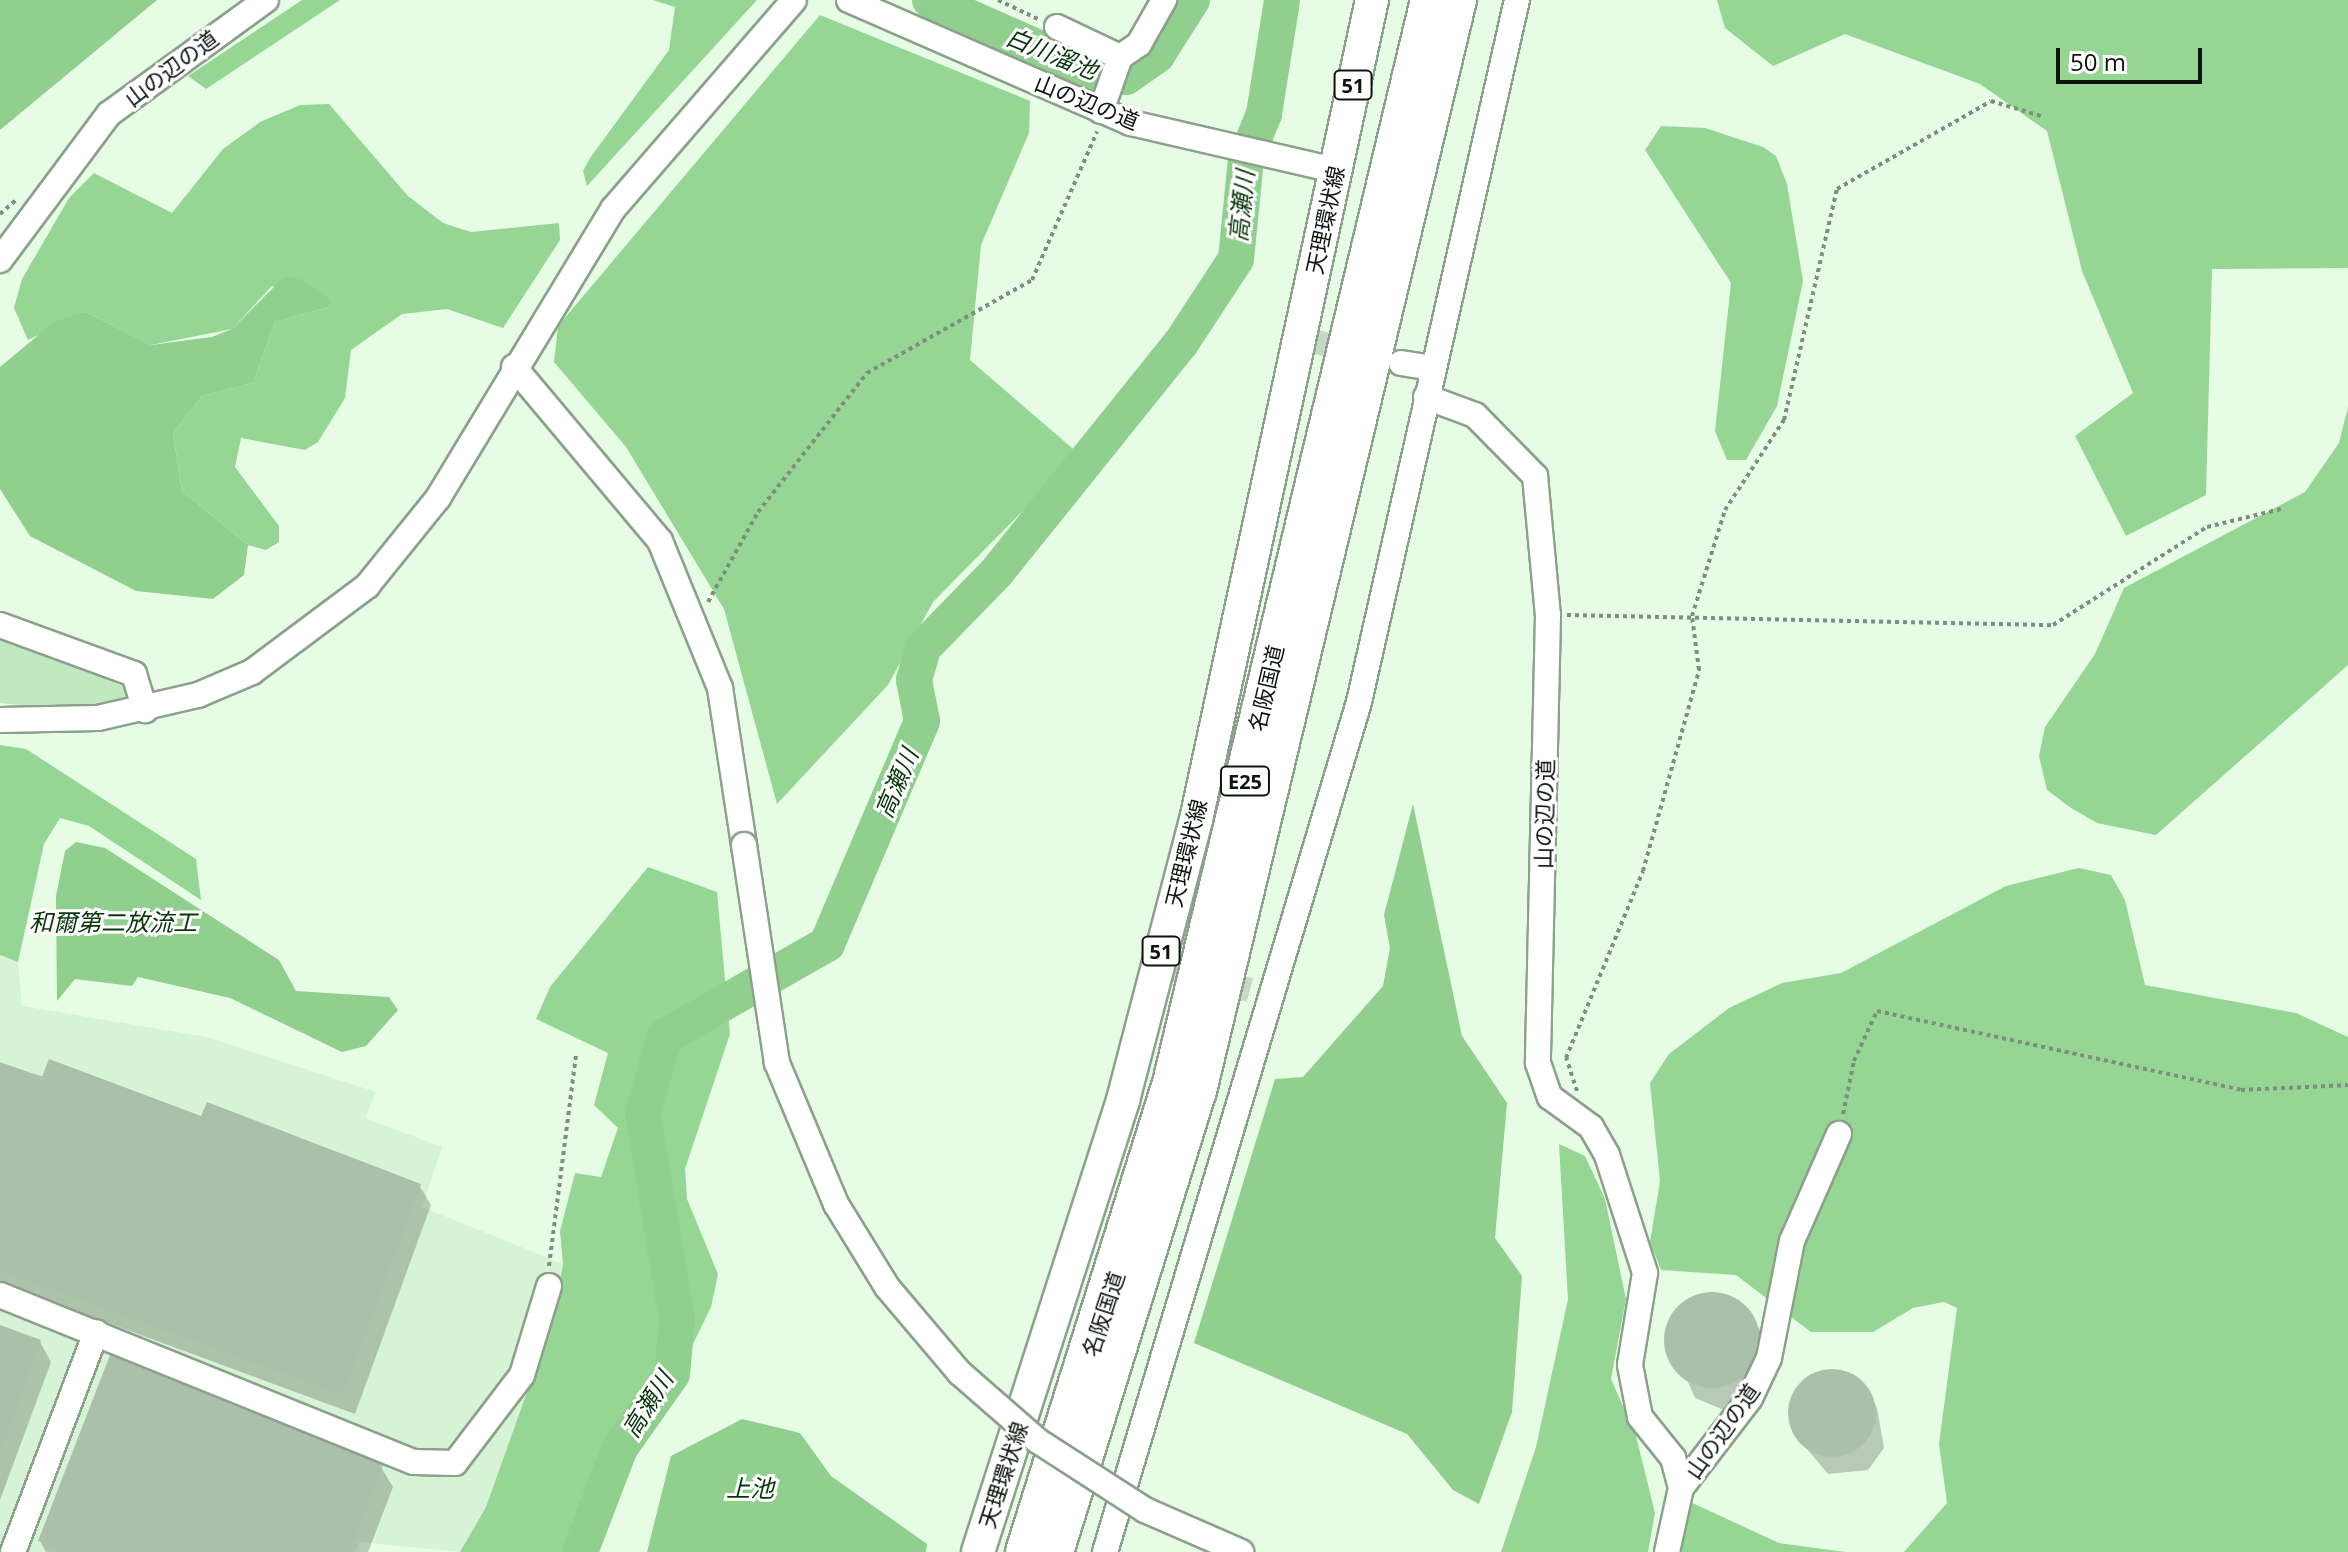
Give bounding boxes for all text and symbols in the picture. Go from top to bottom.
water label: 白川溜池 [1002,22,1102,84]
street label: 山の辺の道 [119,24,223,112]
scale bar [2060,32,2206,82]
text: 50 m [2070,45,2126,78]
street label: 山の辺の道 [1031,69,1143,135]
road number: 51 [1333,69,1373,101]
street label: 天理環状線 [1301,163,1349,277]
water label: 高瀬川 [1223,169,1259,243]
street label: 名阪国道 [1243,642,1289,734]
water label: 高瀬川 [869,744,923,822]
street label: 山の辺の道 [1530,759,1558,869]
road number: E25 [1219,765,1271,797]
street label: 天理環状線 [1160,796,1212,910]
water label: 和爾第二放流工 [29,908,197,936]
road number: 51 [1141,935,1181,967]
street label: 名阪国道 [1077,1268,1129,1360]
water label: 高瀬川 [616,1366,678,1442]
street label: 山の辺の道 [1680,1378,1764,1484]
street label: 天理環状線 [973,1419,1033,1531]
water label: 上池 [726,1474,774,1502]

